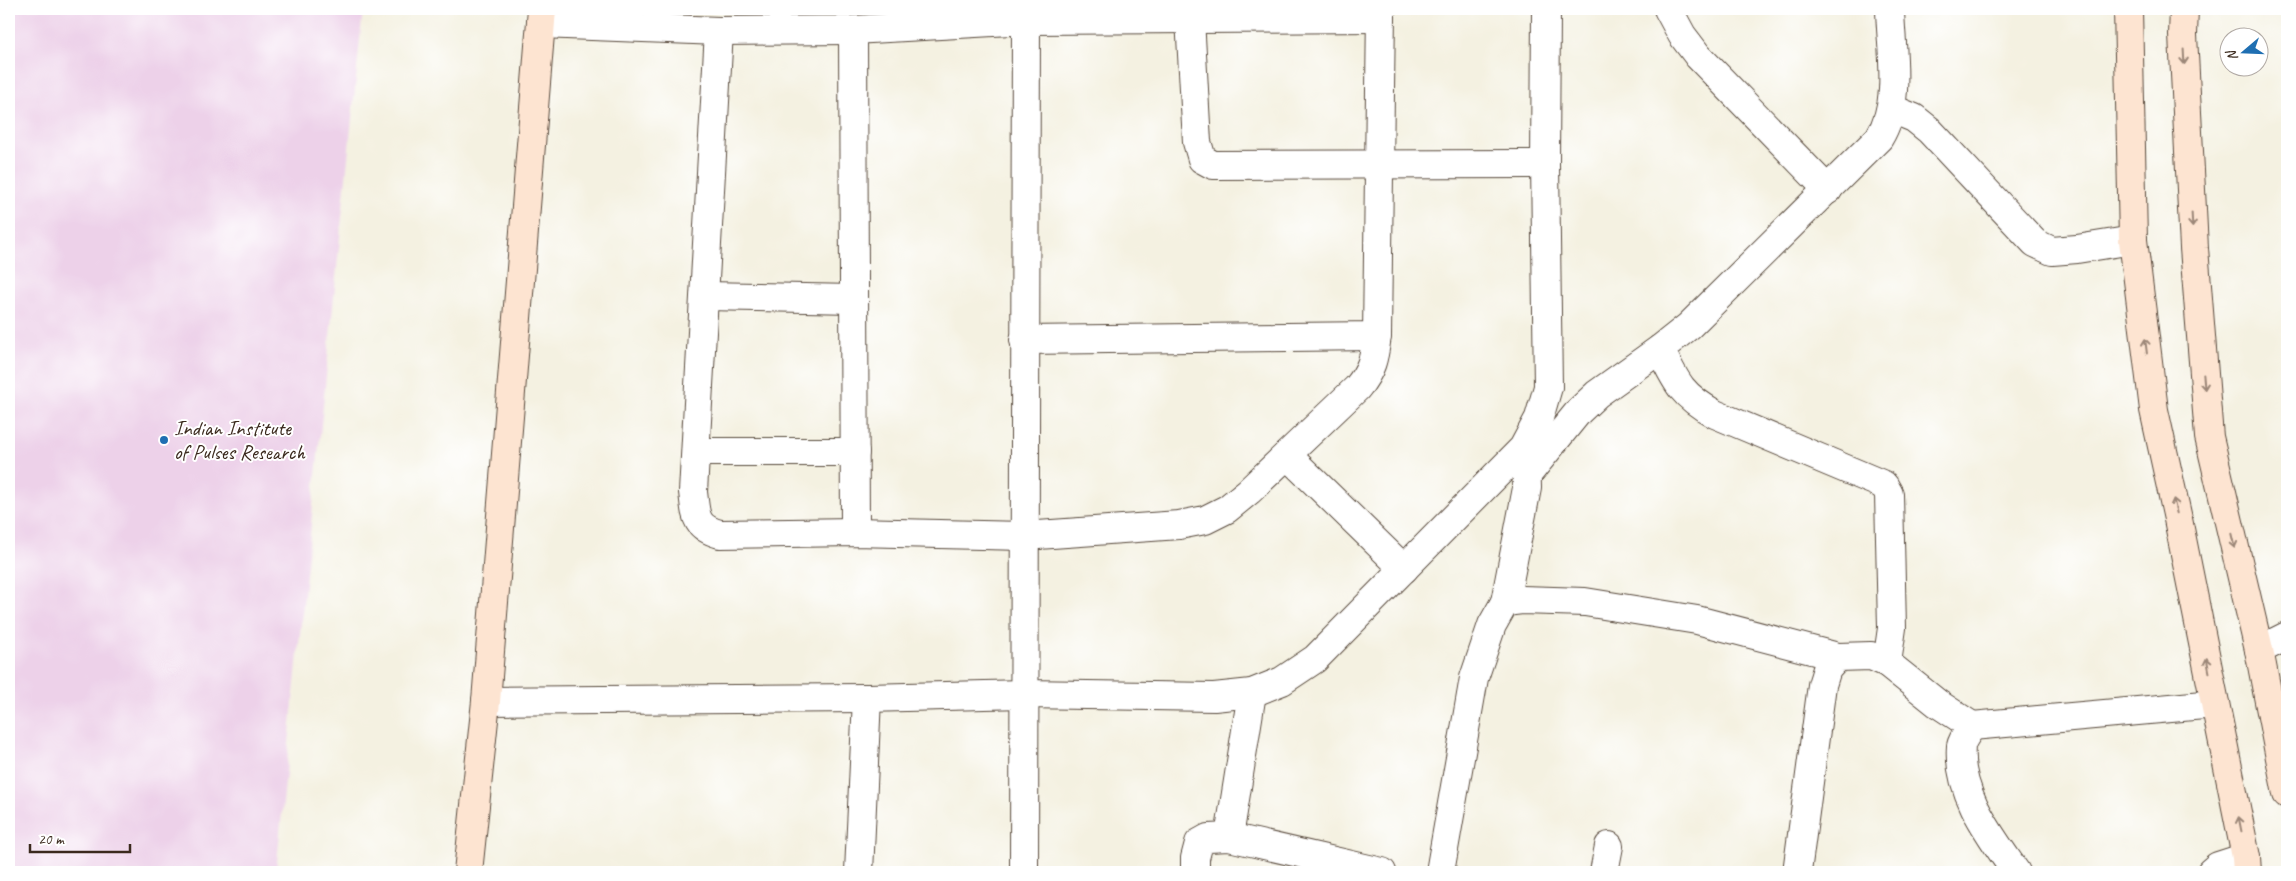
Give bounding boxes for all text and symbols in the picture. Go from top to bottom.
north arrow [2218,28,2268,78]
text: N [2222,47,2242,63]
one-way arrow [2180,49,2189,65]
one-way arrow [2188,212,2197,228]
one-way arrow [2141,338,2151,354]
one-way arrow [2200,374,2209,390]
place label: Indian Institute of Pulses Research [174,415,306,465]
marker: Indian Institute of Pulses Research [158,434,170,446]
one-way arrow [2170,498,2179,514]
one-way arrow [2229,533,2238,549]
one-way arrow [2202,657,2212,673]
one-way arrow [2234,817,2244,833]
scale bar [30,821,130,853]
text: 20 m [38,830,65,849]

